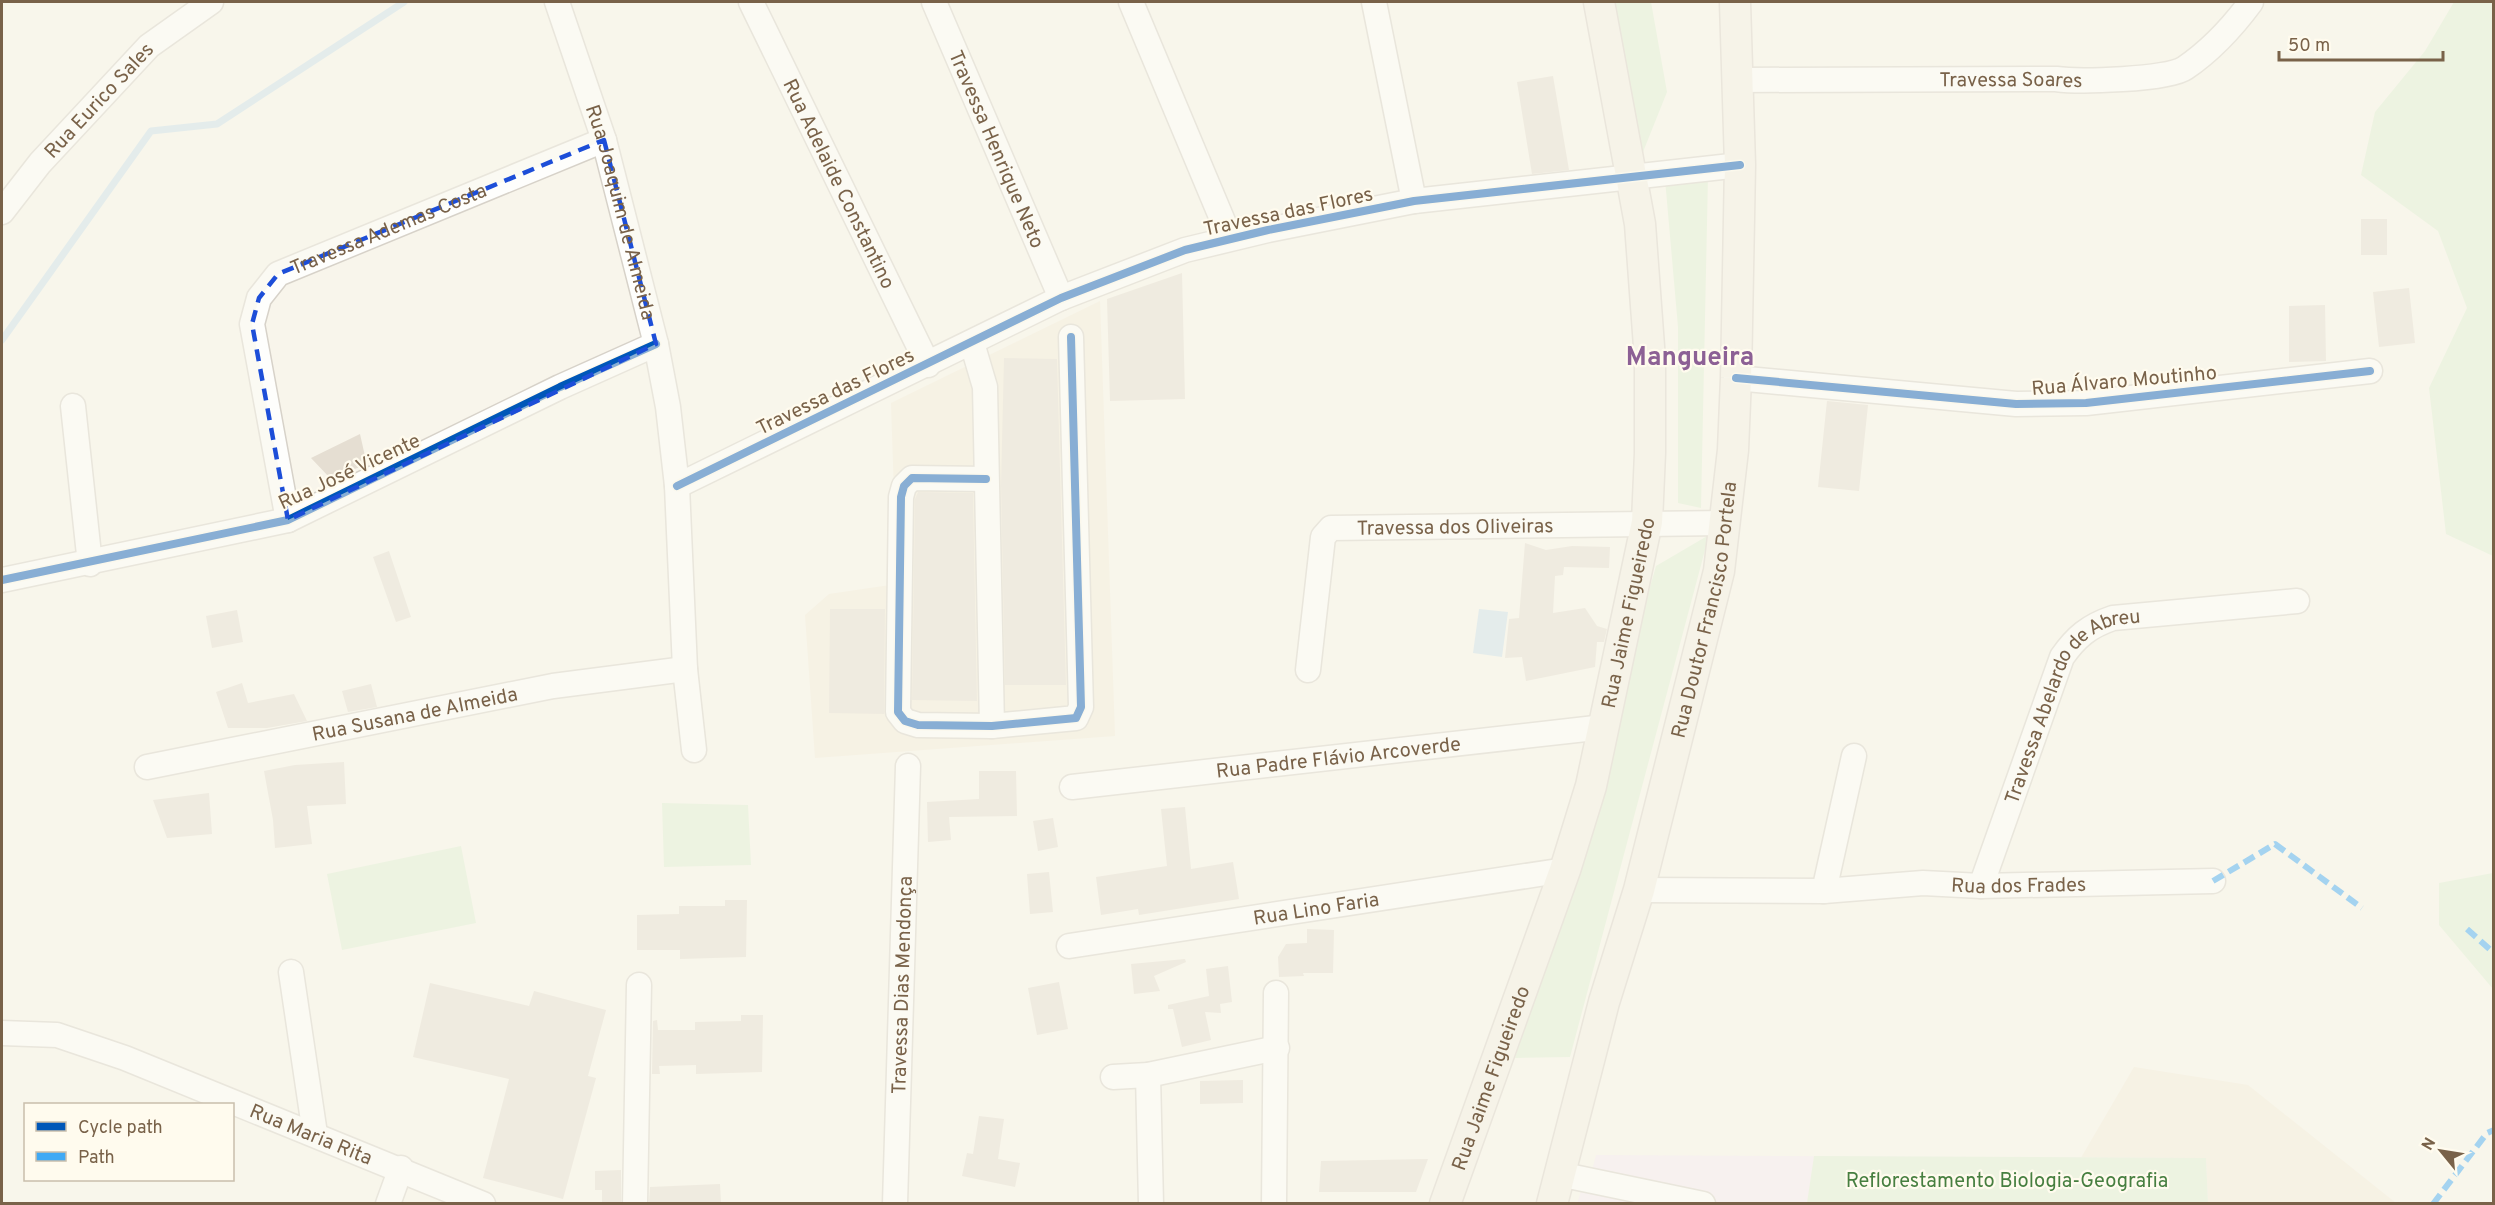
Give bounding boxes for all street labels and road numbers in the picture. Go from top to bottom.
street label: Rua Eurico Sales [40,38,161,165]
street label: Travessa Henrique Neto [941,47,1049,253]
street label: Travessa Soares [1939,68,2083,95]
street label: Rua Adelaide Constantino [776,75,900,294]
street label: Rua Joaquim de Almeida [578,102,660,323]
street label: Travessa Ademas Costa [287,179,491,282]
street label: Travessa das Flores [1201,182,1376,244]
street label: Travessa das Flores [752,343,919,442]
street label: Rua Álvaro Moutinho [2030,359,2218,403]
street label: Rua José Vicente [275,429,425,517]
street label: Rua Doutor Francisco Portela [1667,480,1744,741]
street label: Travessa dos Oliveiras [1357,514,1554,543]
street label: Rua Jaime Figueiredo [1597,515,1663,711]
street label: Travessa Abelardo de Abreu [2000,605,2142,808]
street label: Rua Susana de Almeida [310,682,520,749]
street label: Rua Padre Flávio Arcoverde [1215,732,1462,786]
street label: Rua dos Frades [1950,873,2086,901]
street label: Travessa Dias Mendonça [887,876,920,1095]
street label: Rua Lino Faria [1252,888,1381,933]
street label: Rua Jaime Figueiredo [1447,983,1537,1174]
street label: Rua Maria Rita [245,1099,376,1172]

